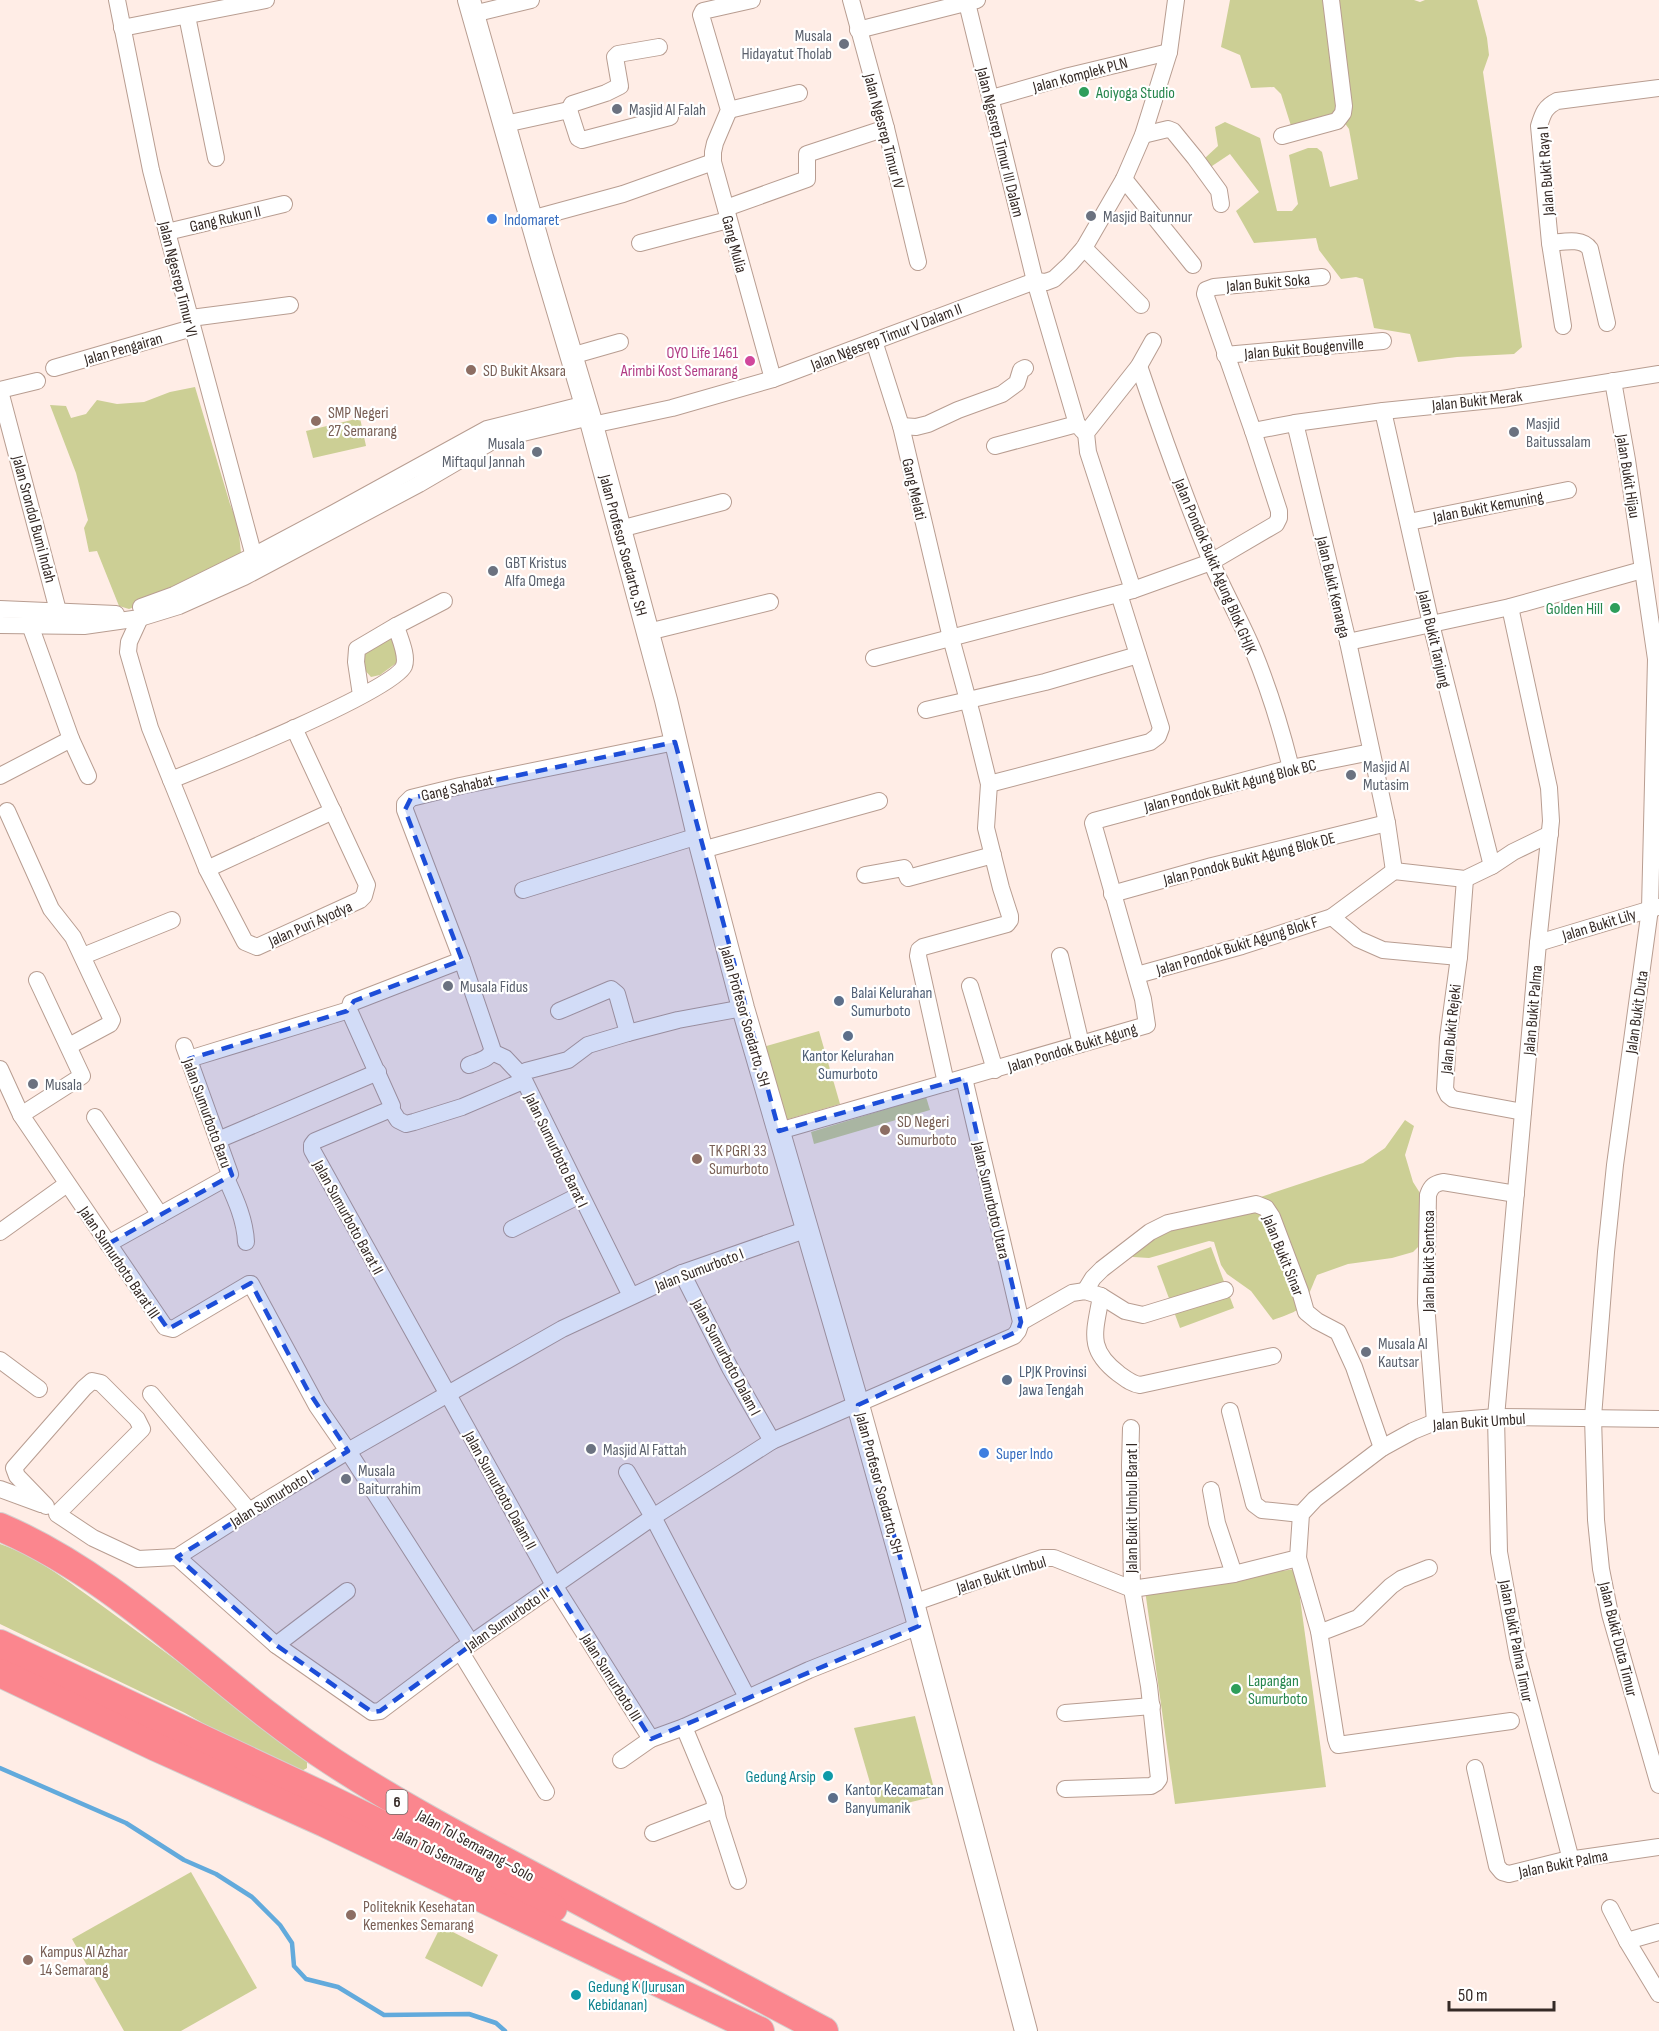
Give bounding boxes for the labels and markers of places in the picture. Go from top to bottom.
place label: Musala Hidayatut Tholab [741,27,832,64]
marker: Musala Hidayatut Tholab [837,37,851,51]
place label: Aoiyoga Studio [1095,84,1175,103]
marker: Aoiyoga Studio [1077,85,1091,99]
place label: Masjid Al Falah [629,101,706,120]
marker: Masjid Al Falah [610,102,624,116]
place label: Masjid Baitunnur [1103,208,1193,227]
marker: Masjid Baitunnur [1084,209,1098,223]
place label: Indomaret [504,211,560,230]
marker: Indomaret [485,212,499,226]
place label: OYO Life 1461 Arimbi Kost Semarang [620,344,738,381]
marker: OYO Life 1461 Arimbi Kost Semarang [743,354,757,368]
place label: SD Bukit Aksara [483,362,566,381]
marker: SD Bukit Aksara [464,363,478,377]
place label: SMP Negeri 27 Semarang [328,404,397,441]
marker: SMP Negeri 27 Semarang [309,414,323,428]
place label: Masjid Baitussalam [1526,415,1591,452]
marker: Masjid Baitussalam [1507,425,1521,439]
place label: Musala Miftaqul Jannah [442,435,525,472]
marker: Musala Miftaqul Jannah [530,445,544,459]
place label: GBT Kristus Alfa Omega [504,554,567,591]
marker: GBT Kristus Alfa Omega [486,564,500,578]
place label: Golden Hill [1546,600,1603,619]
marker: Golden Hill [1608,601,1622,615]
place label: Masjid Al Mutasim [1363,758,1410,795]
marker: Masjid Al Mutasim [1344,768,1358,782]
place label: Musala Fidus [460,978,528,997]
marker: Musala Fidus [441,979,455,993]
place label: Balai Kelurahan Sumurboto [851,984,932,1021]
marker: Balai Kelurahan Sumurboto [832,994,846,1008]
marker: Kantor Kelurahan Sumurboto [841,1029,855,1043]
place label: Kantor Kelurahan Sumurboto [802,1047,894,1084]
place label: Musala [45,1076,82,1095]
marker: Musala [26,1077,40,1091]
place label: SD Negeri Sumurboto [897,1113,957,1150]
marker: SD Negeri Sumurboto [878,1123,892,1137]
place label: TK PGRI 33 Sumurboto [709,1142,769,1179]
marker: TK PGRI 33 Sumurboto [690,1152,704,1166]
place label: Musala Al Kautsar [1378,1335,1428,1372]
marker: Musala Al Kautsar [1359,1345,1373,1359]
place label: LPJK Provinsi Jawa Tengah [1018,1363,1087,1400]
marker: LPJK Provinsi Jawa Tengah [1000,1373,1014,1387]
place label: Masjid Al Fattah [603,1441,687,1460]
marker: Masjid Al Fattah [584,1442,598,1456]
place label: Super Indo [996,1445,1053,1464]
marker: Super Indo [977,1446,991,1460]
place label: Musala Baiturrahim [358,1462,421,1499]
marker: Musala Baiturrahim [339,1472,353,1486]
place label: Lapangan Sumurboto [1248,1672,1308,1709]
marker: Lapangan Sumurboto [1229,1682,1243,1696]
place label: Gedung Arsip [746,1768,816,1787]
marker: Gedung Arsip [821,1769,835,1783]
place label: Kantor Kecamatan Banyumanik [845,1781,944,1818]
marker: Kantor Kecamatan Banyumanik [826,1791,840,1805]
place label: Politeknik Kesehatan Kemenkes Semarang [363,1898,475,1935]
marker: Politeknik Kesehatan Kemenkes Semarang [344,1908,358,1922]
place label: Kampus Al Azhar 14 Semarang [40,1943,128,1980]
marker: Kampus Al Azhar 14 Semarang [21,1953,35,1967]
place label: Gedung K (Jurusan Kebidanan) [588,1978,685,2015]
marker: Gedung K (Jurusan Kebidanan) [569,1988,583,2002]

